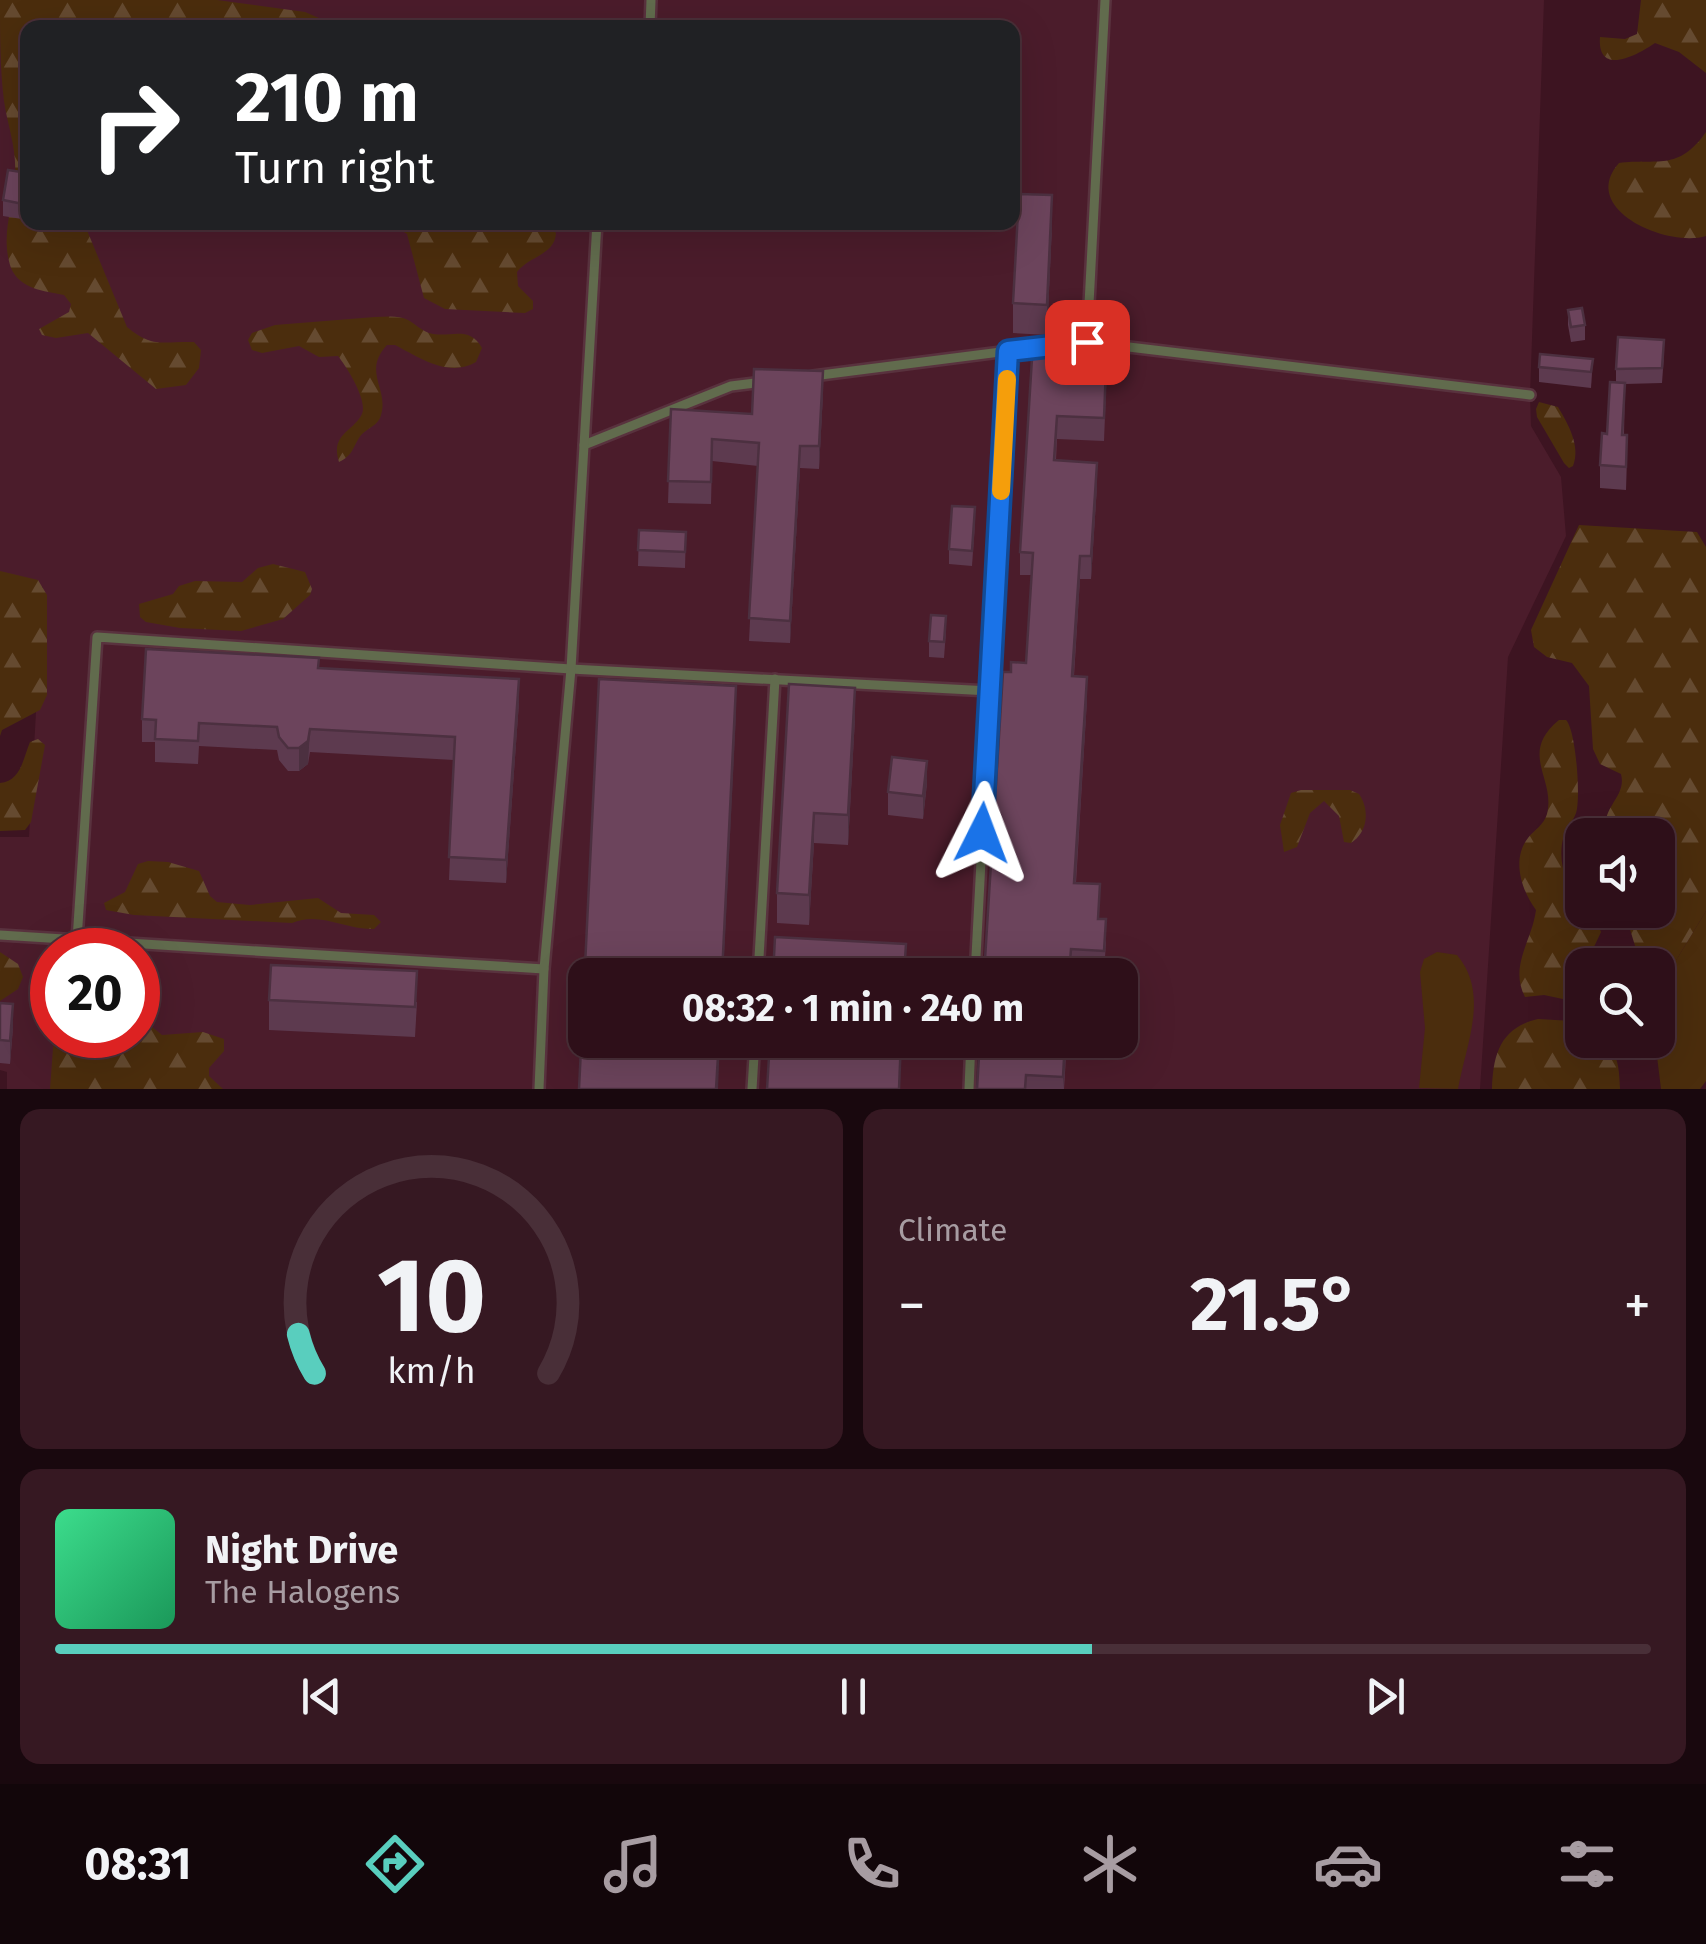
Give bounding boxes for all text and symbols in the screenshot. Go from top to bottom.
text: 210 m [235,56,419,140]
icon: right [70,60,200,190]
text: Turn right [235,141,434,195]
pin [1045,300,1130,385]
icon: arrive [1060,315,1115,370]
position arrow [930,781,1034,885]
map controls [1565,818,1675,1058]
button: sound [1565,818,1675,928]
speed limit sign: 20 [30,928,160,1058]
button: search [1565,948,1675,1058]
text: 08:32 · 1 min · 240 m [682,985,1024,1031]
text: Climate [898,1211,1007,1249]
text: 10 [377,1234,486,1359]
text: 21.5° [1190,1260,1359,1350]
text: − [898,1273,926,1339]
text: + [1624,1273,1651,1339]
text: km/h [387,1350,476,1392]
text: Night Drive [205,1527,398,1573]
text: The Halogens [205,1573,400,1611]
icon: previous [294,1669,349,1724]
icon: pause [826,1669,881,1724]
icon: next [1358,1669,1413,1724]
icon: directions [360,1829,430,1899]
icon: music [598,1829,668,1899]
icon: phone [837,1829,907,1899]
icon: climate [1075,1829,1145,1899]
icon: car [1313,1829,1383,1899]
icon: filters [1552,1829,1622,1899]
text: 08:31 [84,1837,191,1891]

